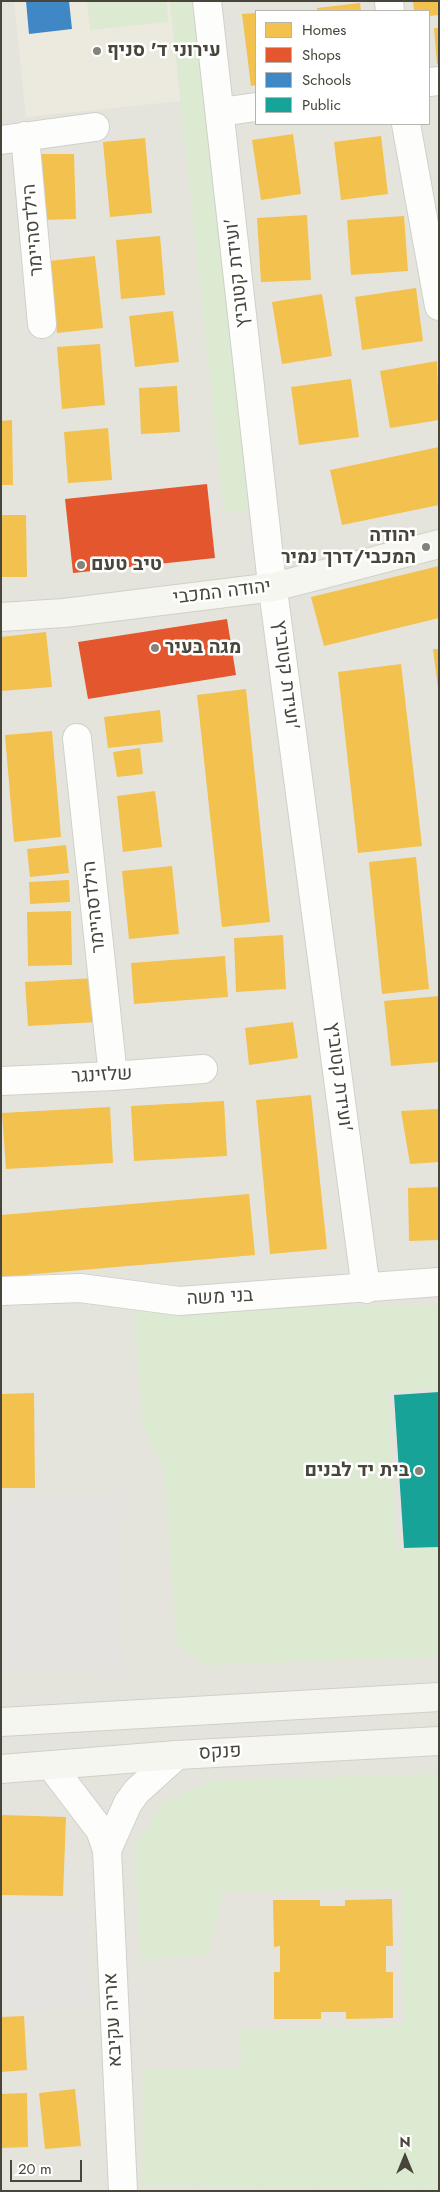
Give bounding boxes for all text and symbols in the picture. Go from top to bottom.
legend [255,10,430,125]
text: Homes [302,19,346,41]
place label: עירוני ד' סניף [107,40,221,62]
text: Shops [302,44,341,66]
marker: עירוני ד' סניף [91,45,103,57]
text: Schools [302,69,351,91]
text: Public [302,94,341,116]
street label: הילדסהיימר [19,183,49,277]
street label: ועידת קטוביץ' [221,217,255,329]
place label: יהודה המכבי/דרך נמיר [281,525,416,569]
marker: יהודה המכבי/דרך נמיר [420,541,432,553]
place label: טיב טעם [91,554,162,576]
marker: טיב טעם [75,559,87,571]
street label: יהודה המכבי [172,576,272,610]
street label: ועידת קטוביץ' [267,619,303,731]
place label: מגה בעיר [165,637,241,659]
marker: מגה בעיר [149,642,161,654]
street label: הילדסהיימר [79,860,111,954]
street label: ועידת קטוביץ' [320,1021,356,1133]
street label: שלזינגר [71,1063,133,1089]
street label: בני משה [186,1285,254,1311]
place label: בית יד לבנים [304,1460,409,1482]
marker: בית יד לבנים [413,1465,425,1477]
street label: פנקס [198,1740,242,1766]
street label: אריה עקיבא [100,1972,128,2068]
north arrow [380,2132,430,2182]
text: N [399,2132,411,2152]
scale bar [12,2150,85,2182]
text: 20 m [18,2158,52,2180]

